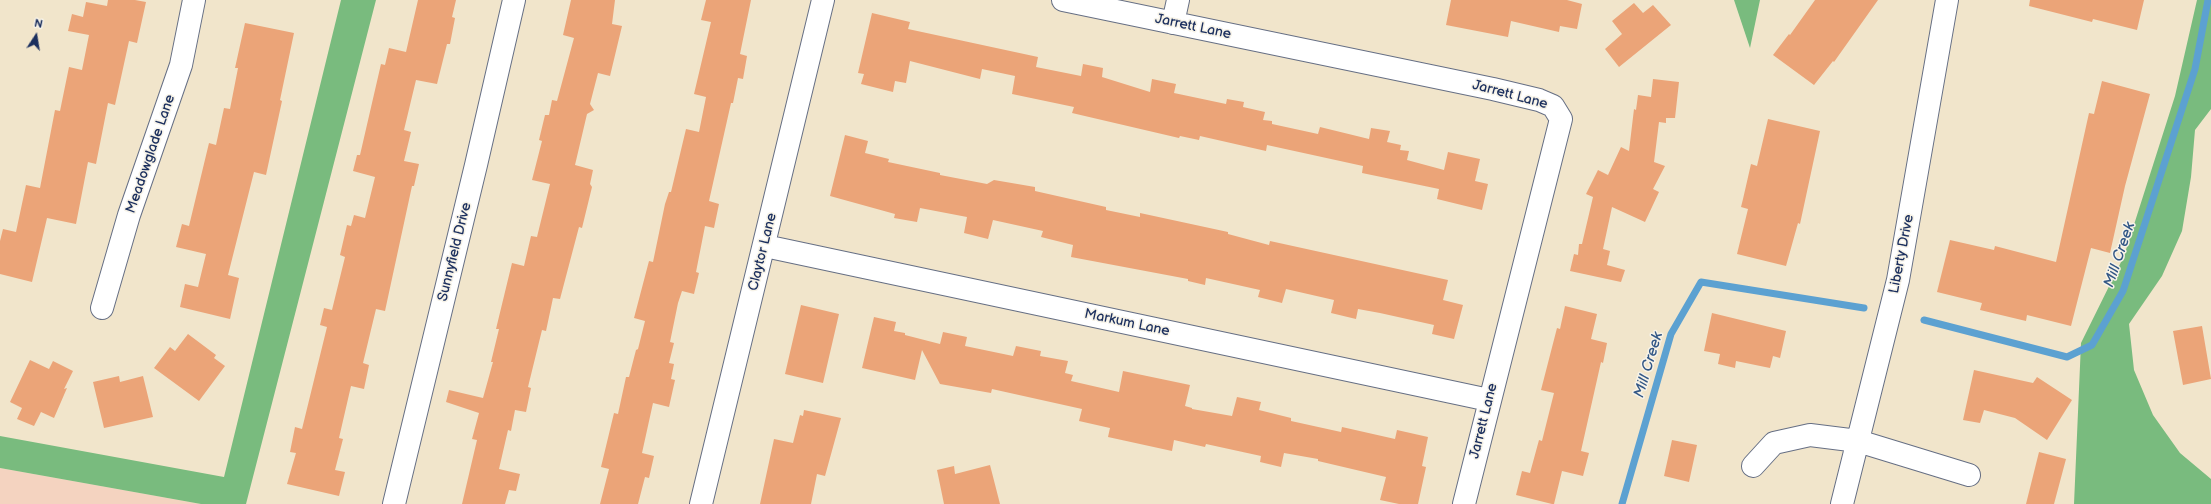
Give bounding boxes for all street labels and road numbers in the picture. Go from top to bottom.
street label: Jarrett Lane [1153,11,1233,43]
street label: Jarrett Lane [1471,77,1549,113]
street label: Meadowglade Lane [123,92,179,216]
street label: Sunnyfield Drive [435,201,475,303]
street label: Claytor Lane [745,211,781,293]
street label: Liberty Drive [1886,213,1918,295]
street label: Markum Lane [1083,306,1171,340]
street label: Jarrett Lane [1467,382,1501,460]

